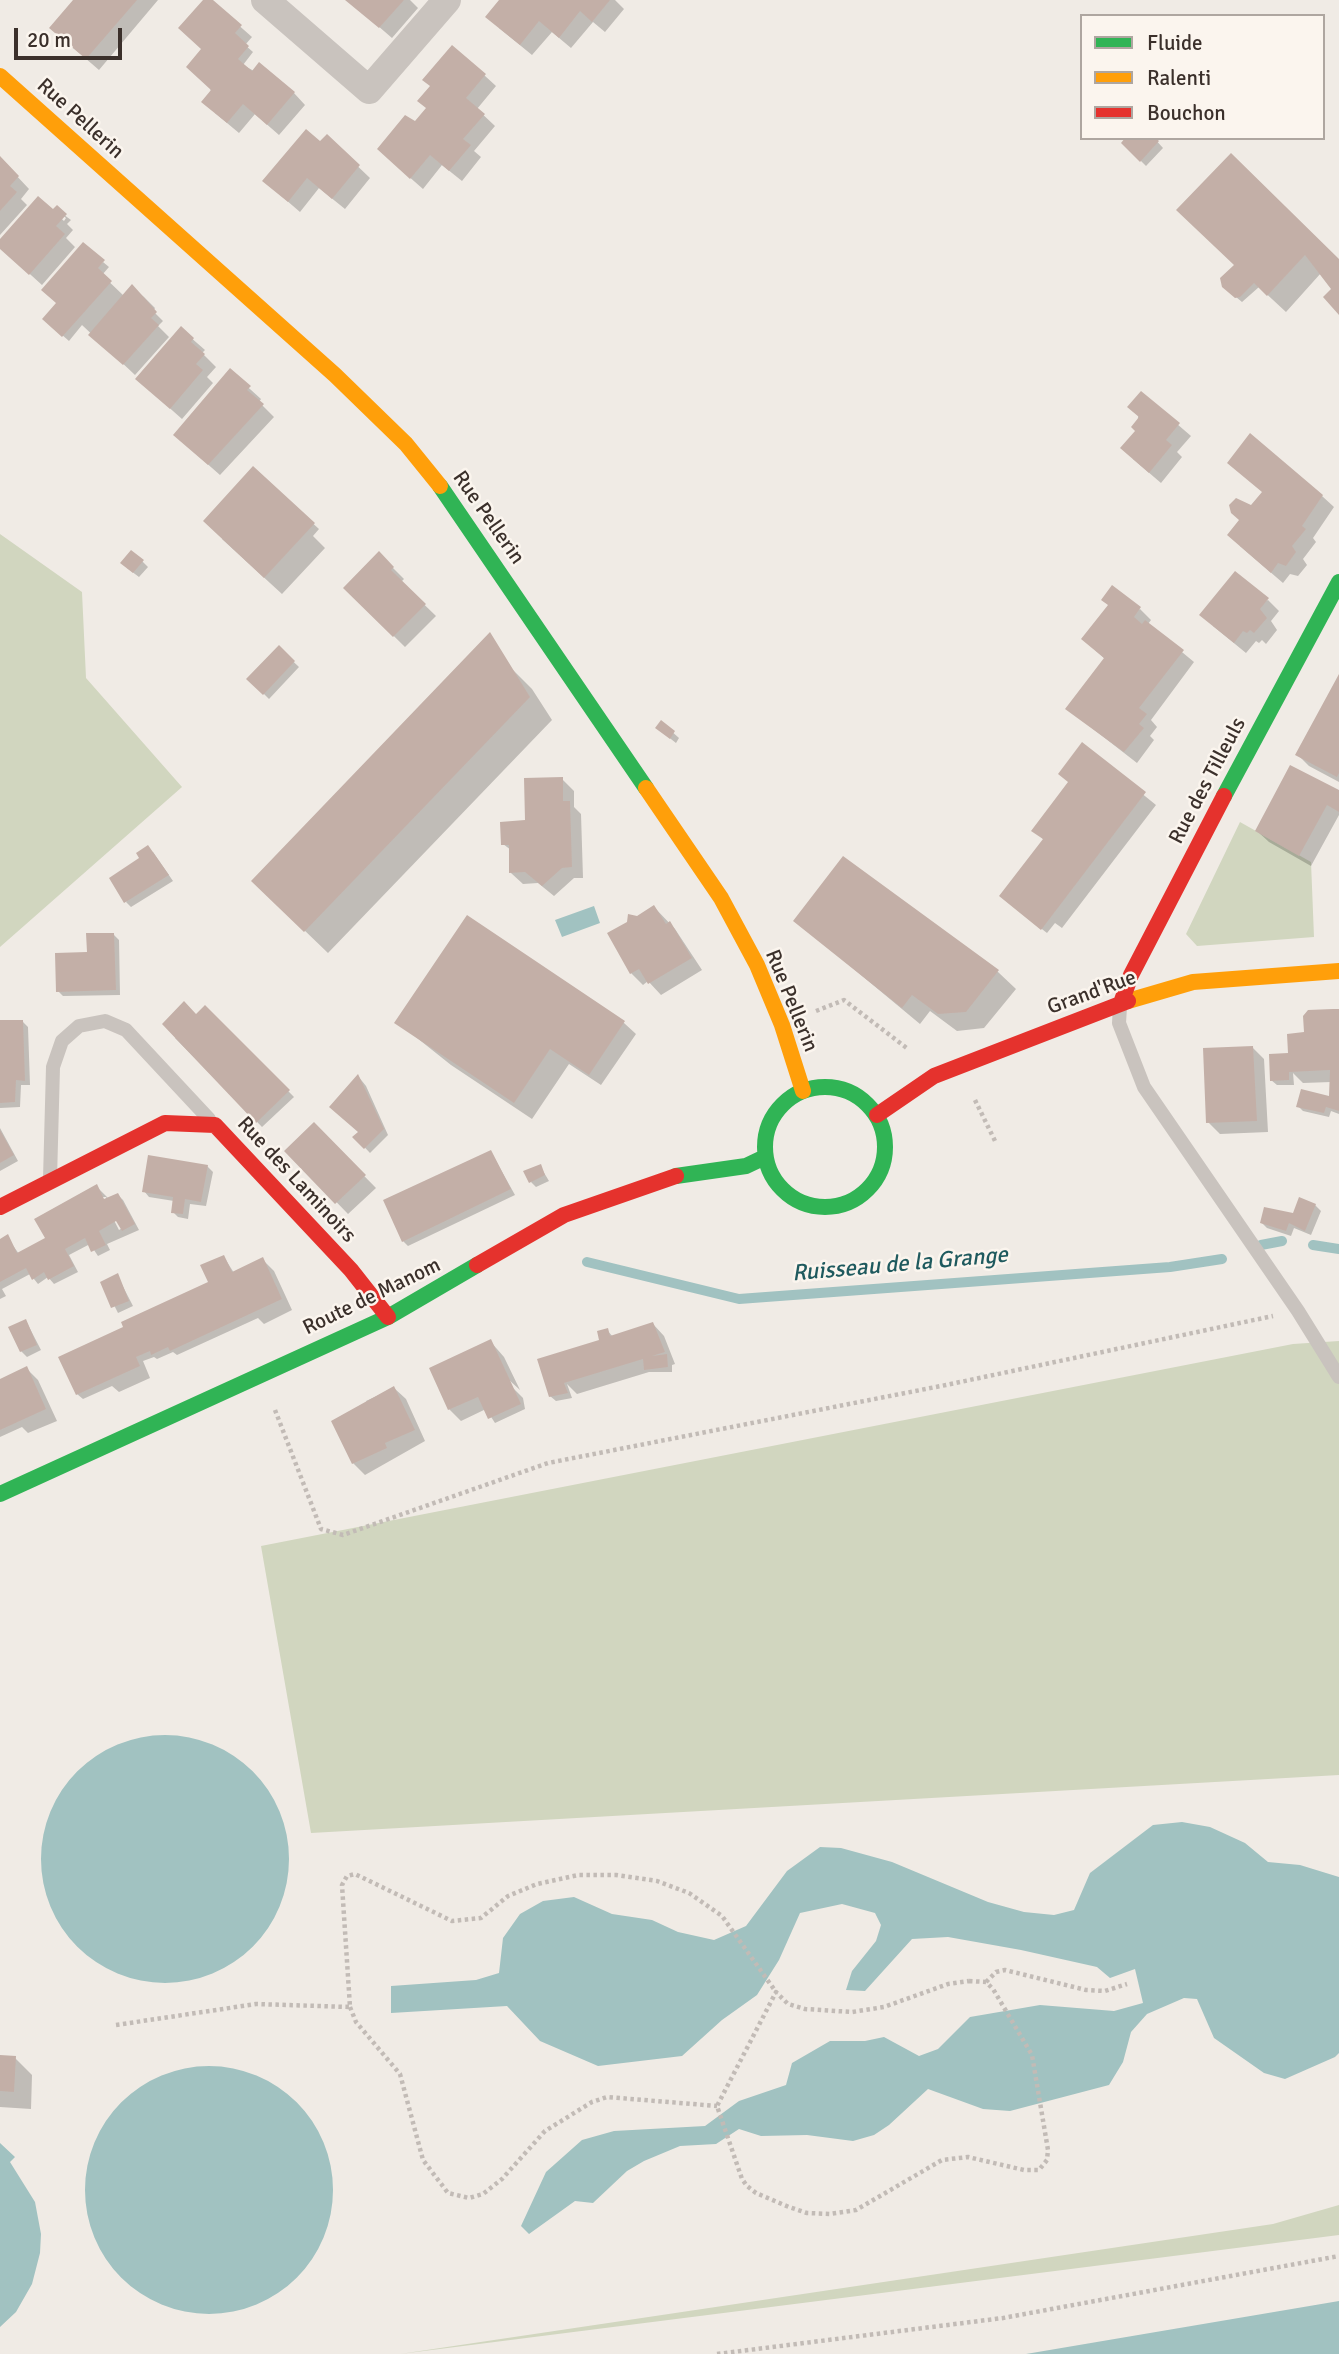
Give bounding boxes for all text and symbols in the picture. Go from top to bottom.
scale bar [18,14,126,58]
legend [1080,14,1325,140]
text: 20 m [27,27,71,53]
text: Fluide [1147,30,1203,56]
text: Ralenti [1147,65,1211,91]
street label: Rue Pellerin [31,73,129,165]
text: Bouchon [1147,100,1226,126]
street label: Rue Pellerin [447,466,529,570]
street label: Rue des Tilleuls [1164,714,1252,848]
street label: Rue Pellerin [759,946,823,1056]
street label: Grand'Rue [1044,965,1140,1021]
street label: Rue des Laminoirs [231,1112,361,1248]
water label: Ruisseau de la Grange [791,1242,1009,1288]
street label: Route de Manom [299,1253,445,1341]

